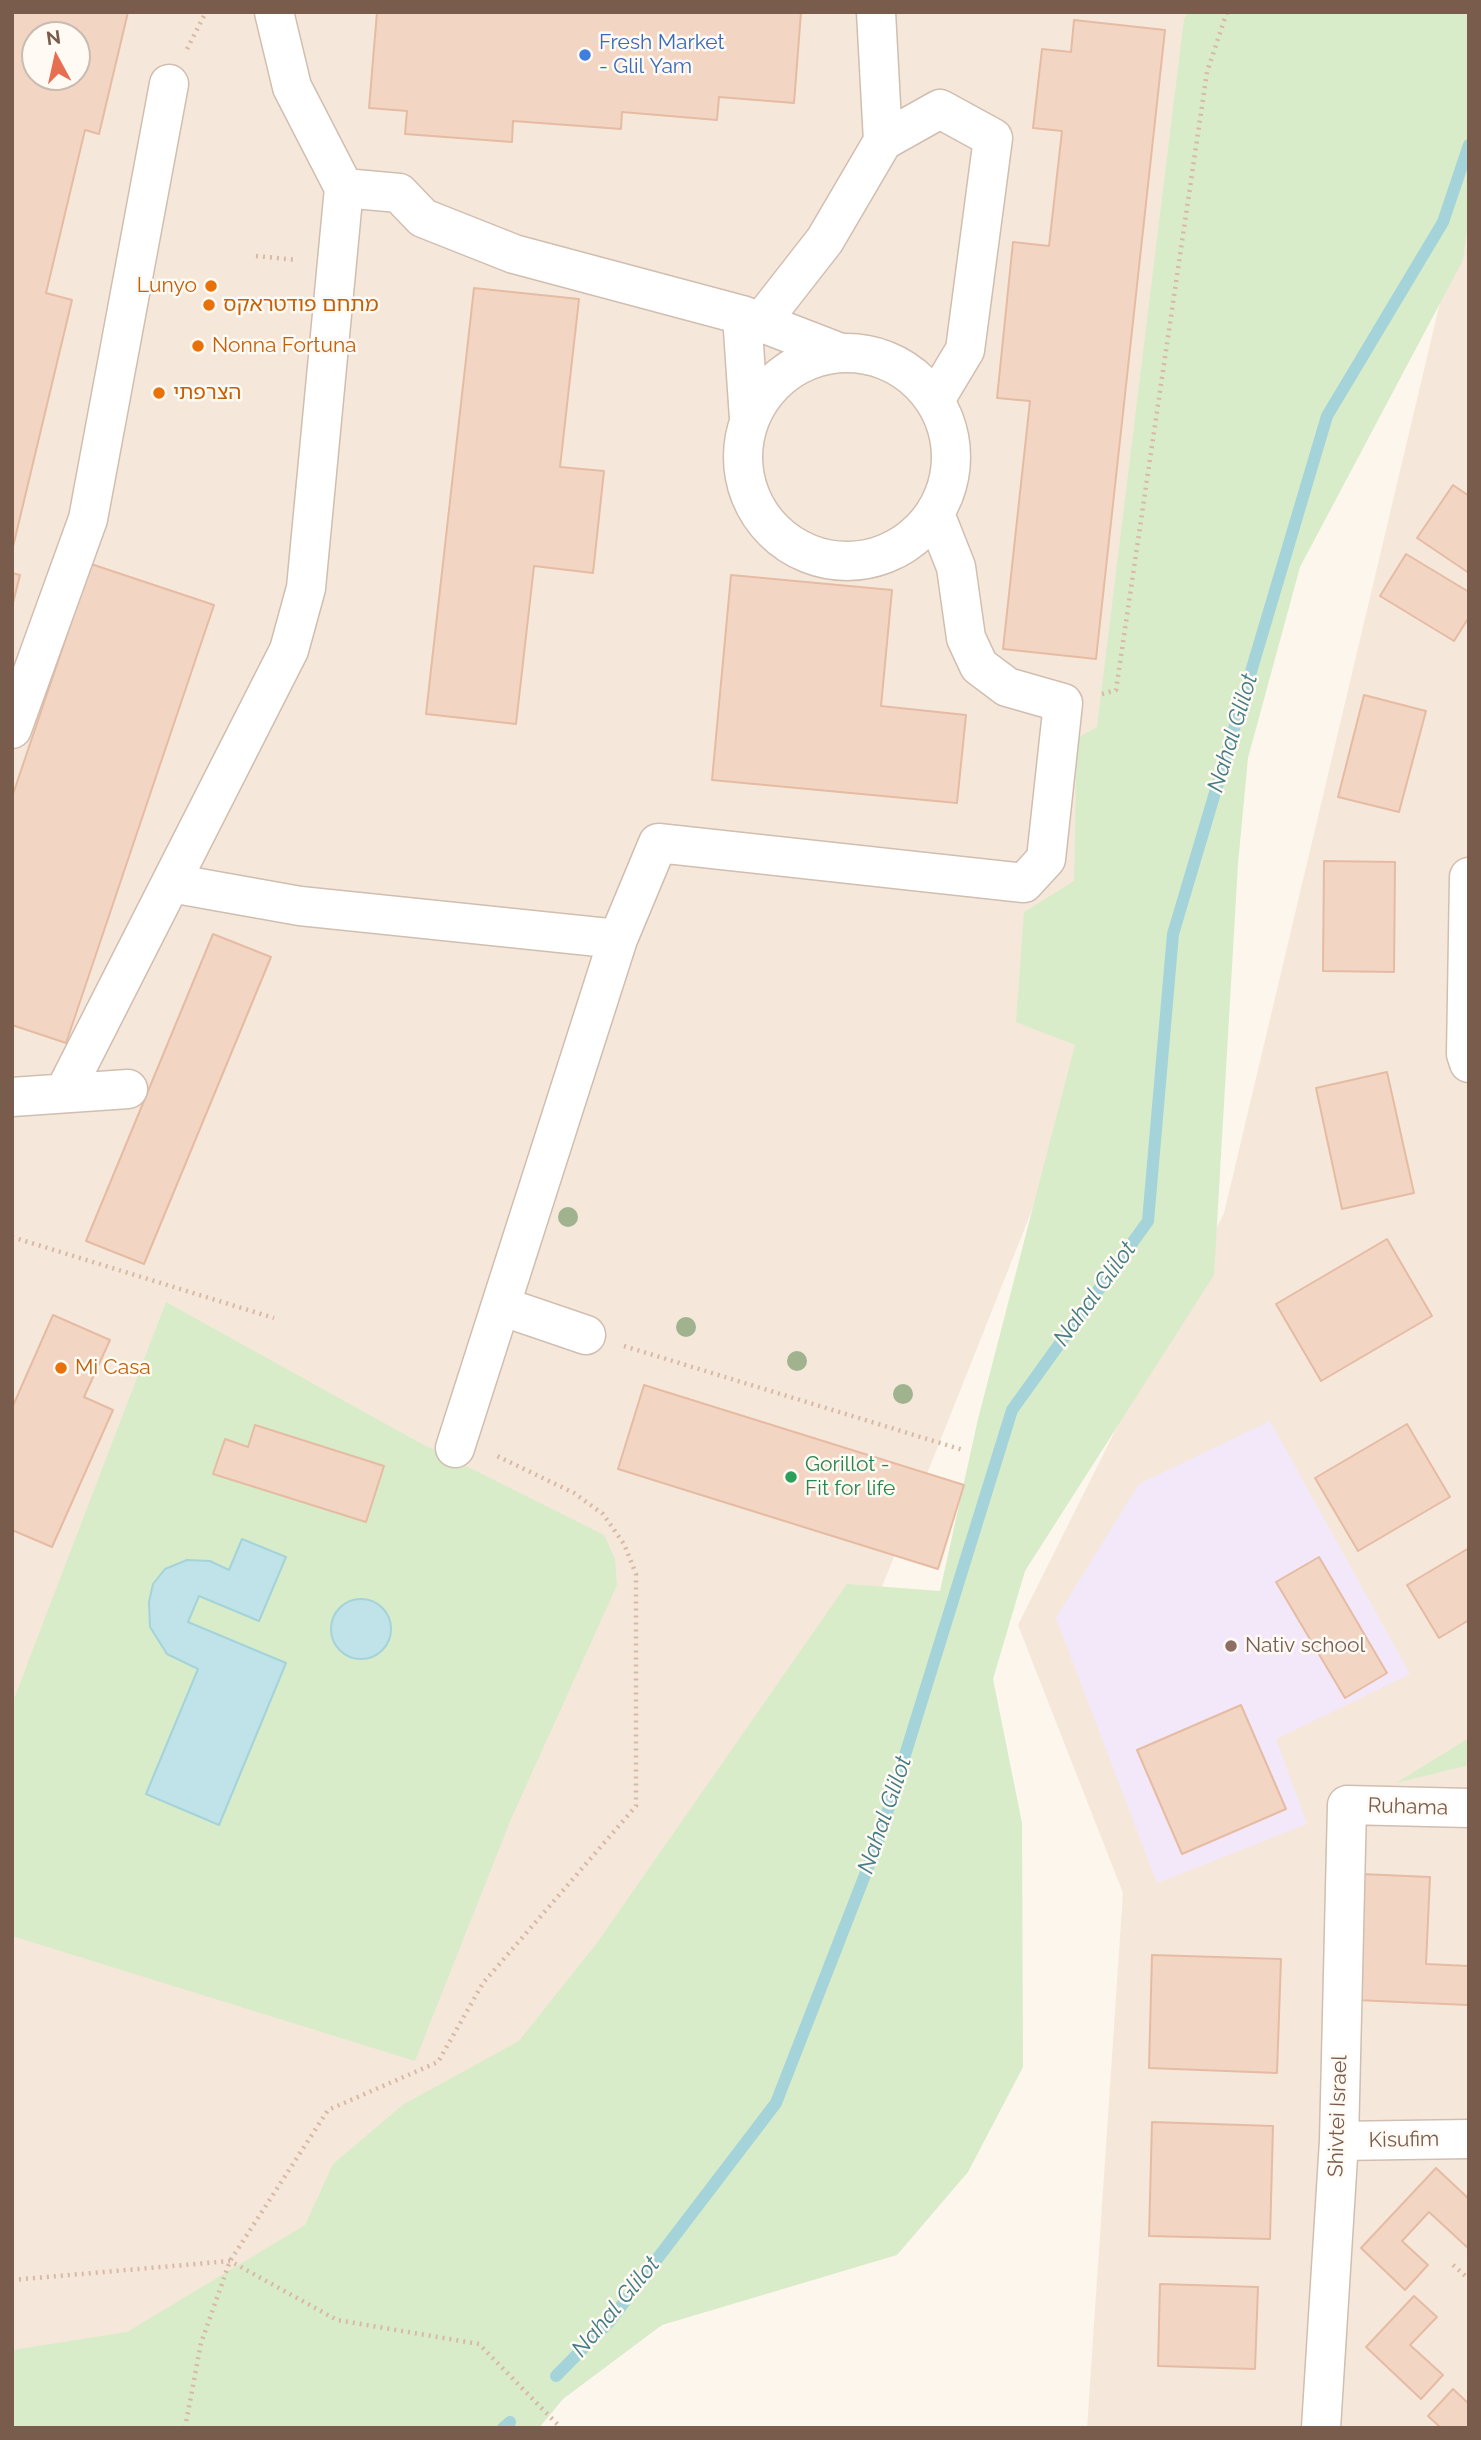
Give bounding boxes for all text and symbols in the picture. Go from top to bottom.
north arrow [21,21,91,91]
text: N [45,25,62,49]
place label: Fresh Market - Glil Yam [599,30,725,80]
marker: Fresh Market - Glil Yam [577,47,593,63]
place label: Lunyo [137,273,197,299]
marker: Lunyo [203,278,219,294]
place label: מתחם פודטראקס [223,292,379,318]
marker: מתחם פודטראקס [201,297,217,313]
place label: Nonna Fortuna [212,333,357,359]
marker: Nonna Fortuna [190,338,206,354]
place label: הצרפתי [173,380,242,406]
marker: הצרפתי [151,385,167,401]
water label: Nahal Glilot [1202,671,1264,795]
water label: Nahal Glilot [1048,1237,1142,1351]
place label: Mi Casa [75,1355,151,1381]
marker: Mi Casa [53,1360,69,1376]
place label: Gorillot - Fit for life [805,1452,895,1502]
marker: Gorillot - Fit for life [783,1469,799,1485]
place label: Nativ school [1245,1633,1365,1659]
marker: Nativ school [1223,1638,1239,1654]
water label: Nahal Glilot [852,1753,918,1877]
street label: Ruhama [1367,1793,1449,1821]
street label: Shivtei Israel [1323,2055,1353,2177]
street label: Kisufim [1368,2127,1440,2153]
water label: Nahal Glilot [566,2251,666,2363]

